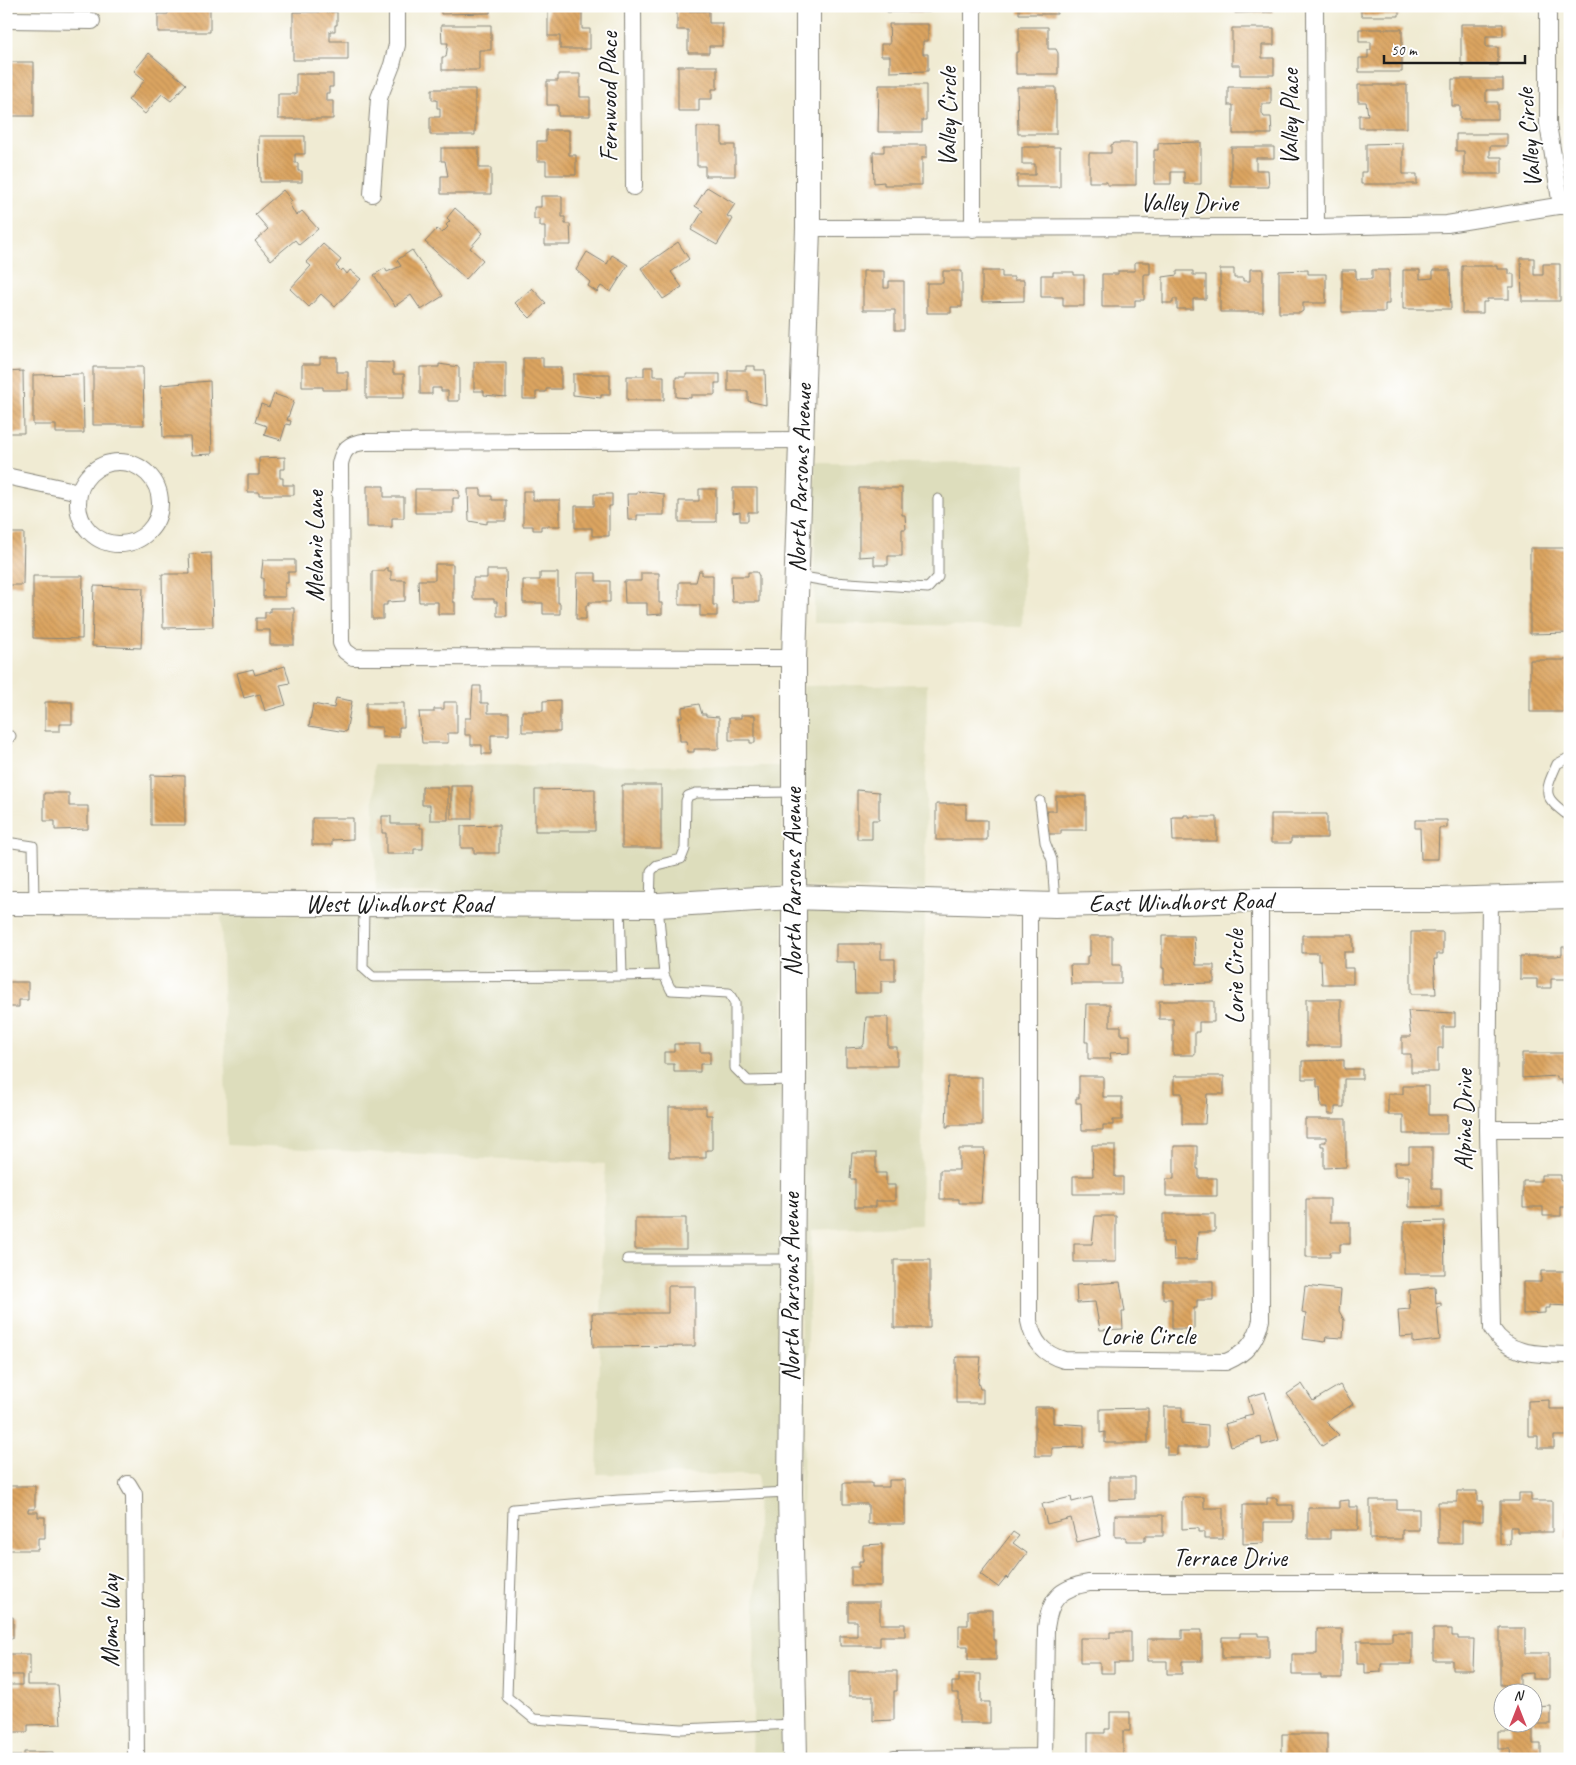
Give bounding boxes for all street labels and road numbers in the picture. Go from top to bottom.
street label: Fernwood Place [593,30,625,162]
street label: Valley Circle [932,65,964,167]
street label: Valley Place [1274,67,1306,165]
street label: Valley Circle [1509,85,1549,189]
street label: Valley Drive [1140,187,1240,219]
street label: North Parsons Avenue [781,381,819,573]
street label: Melanie Lane [299,489,331,601]
street label: North Parsons Avenue [777,786,809,976]
street label: East Windhorst Road [1088,884,1277,920]
street label: West Windhorst Road [306,888,496,920]
street label: Lorie Circle [1219,928,1251,1024]
street label: Alpine Drive [1448,1068,1480,1171]
street label: North Parsons Avenue [775,1191,807,1381]
street label: Lorie Circle [1101,1320,1197,1352]
street label: Terrace Drive [1173,1542,1289,1574]
street label: Moms Way [94,1573,126,1667]

